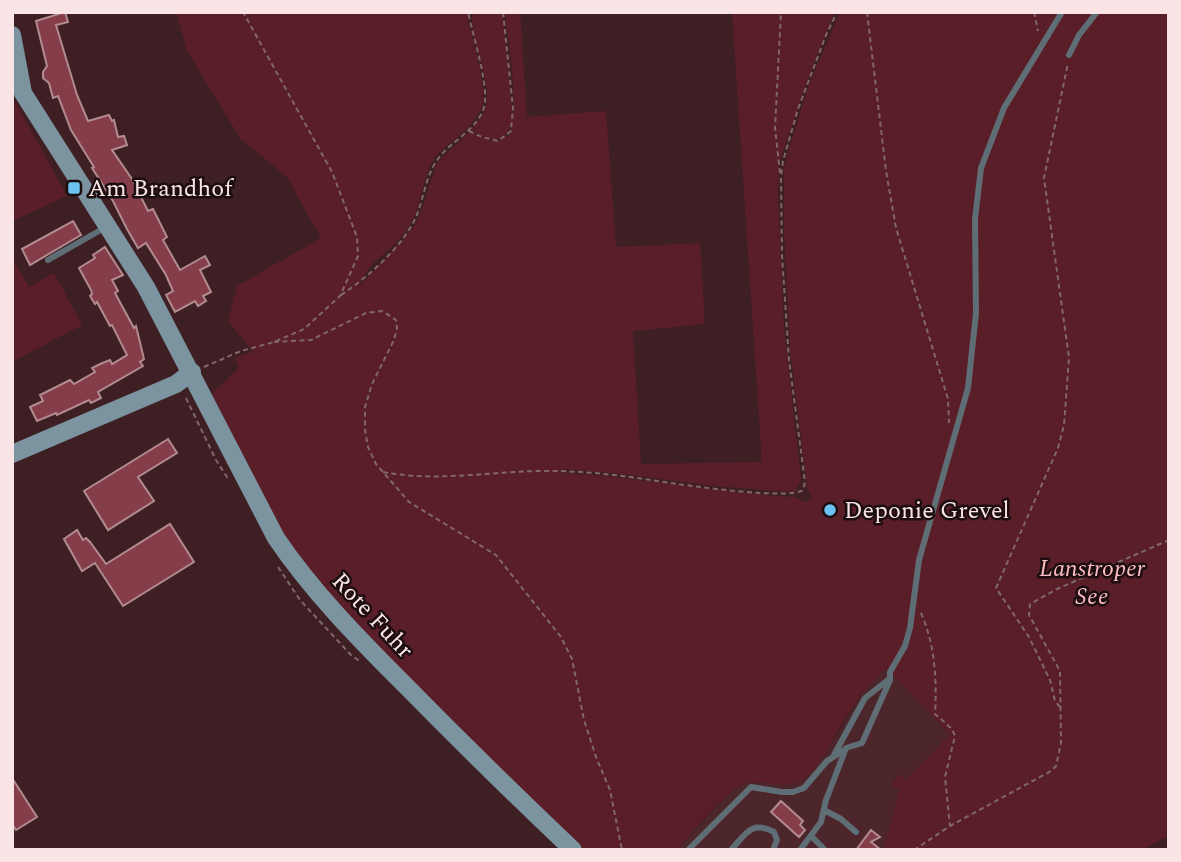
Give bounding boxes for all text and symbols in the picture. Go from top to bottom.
place label: Am Brandhof [88,171,234,207]
marker: Am Brandhof [66,180,82,196]
place label: Deponie Grevel [844,493,1010,529]
marker: Deponie Grevel [822,502,838,518]
park label: Lanstroper See [1039,551,1146,615]
street label: Rote Fuhr [323,564,422,667]

